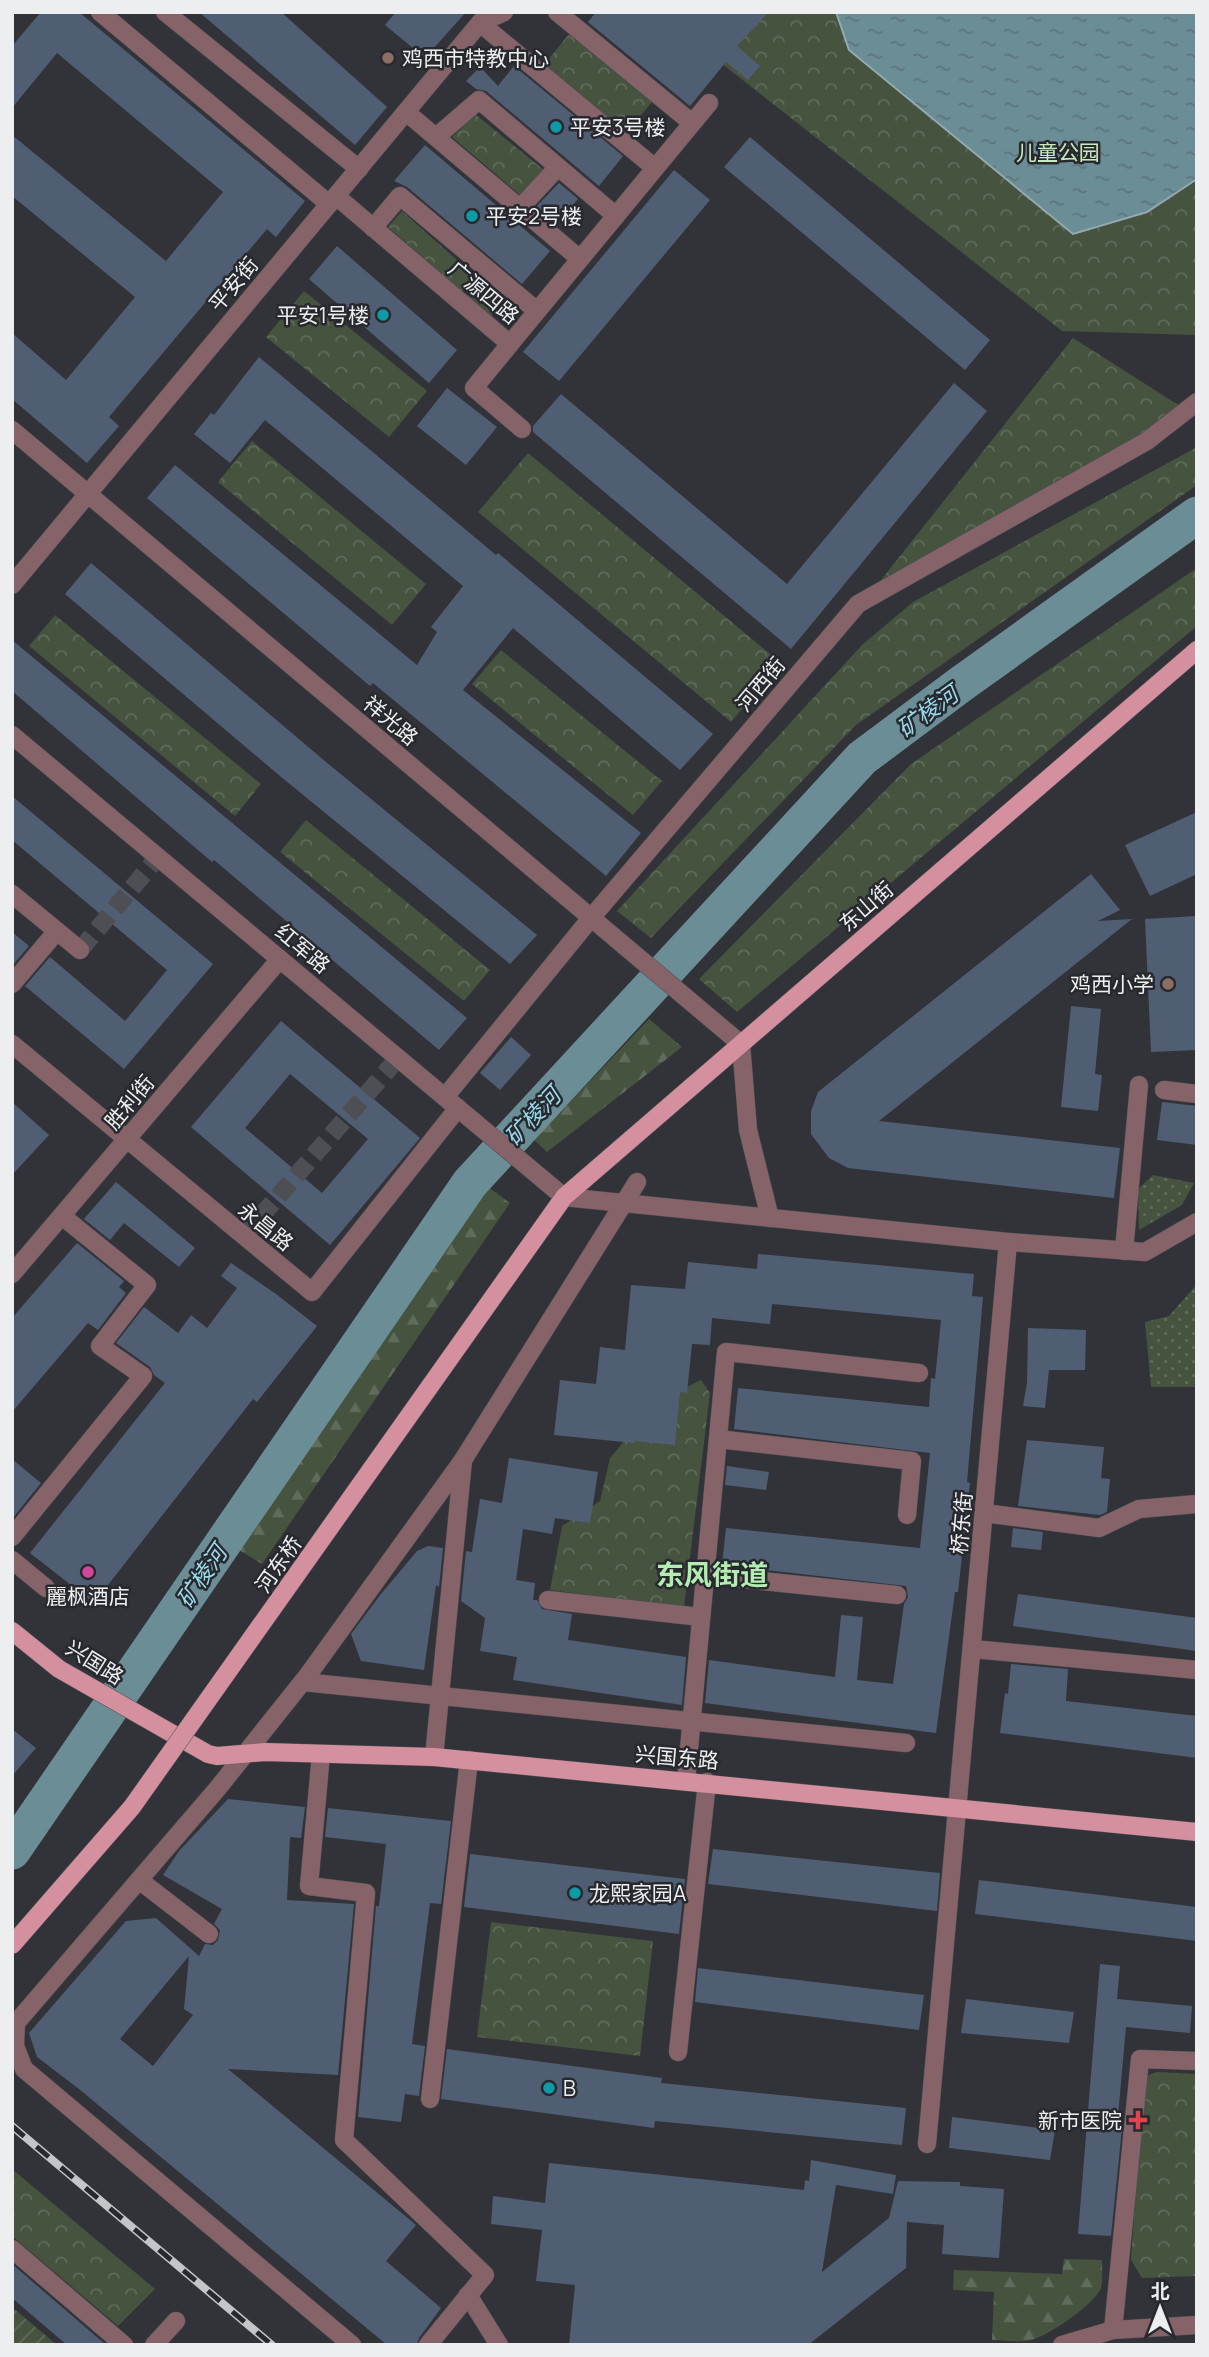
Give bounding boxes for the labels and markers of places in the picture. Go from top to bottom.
place label: 鸡西市特教中心 [402,44,549,72]
marker: 鸡西市特教中心 [380,50,396,66]
place label: 平安3号楼 [570,113,666,141]
marker: 平安3号楼 [548,119,564,135]
place label: 平安2号楼 [486,202,582,230]
marker: 平安2号楼 [464,208,480,224]
place label: 平安1号楼 [277,301,369,329]
marker: 平安1号楼 [375,307,391,323]
place label: 鸡西小学 [1070,970,1154,998]
marker: 鸡西小学 [1160,976,1176,992]
marker: 麗枫酒店 [80,1564,96,1580]
place label: 麗枫酒店 [46,1582,130,1610]
place label: 龙熙家园A [589,1879,686,1907]
marker: 龙熙家园A [567,1885,583,1901]
place label: B [563,2074,576,2102]
marker: B [541,2080,557,2096]
place label: 新市医院 [1038,2106,1122,2134]
marker: 新市医院 [1128,2110,1148,2130]

